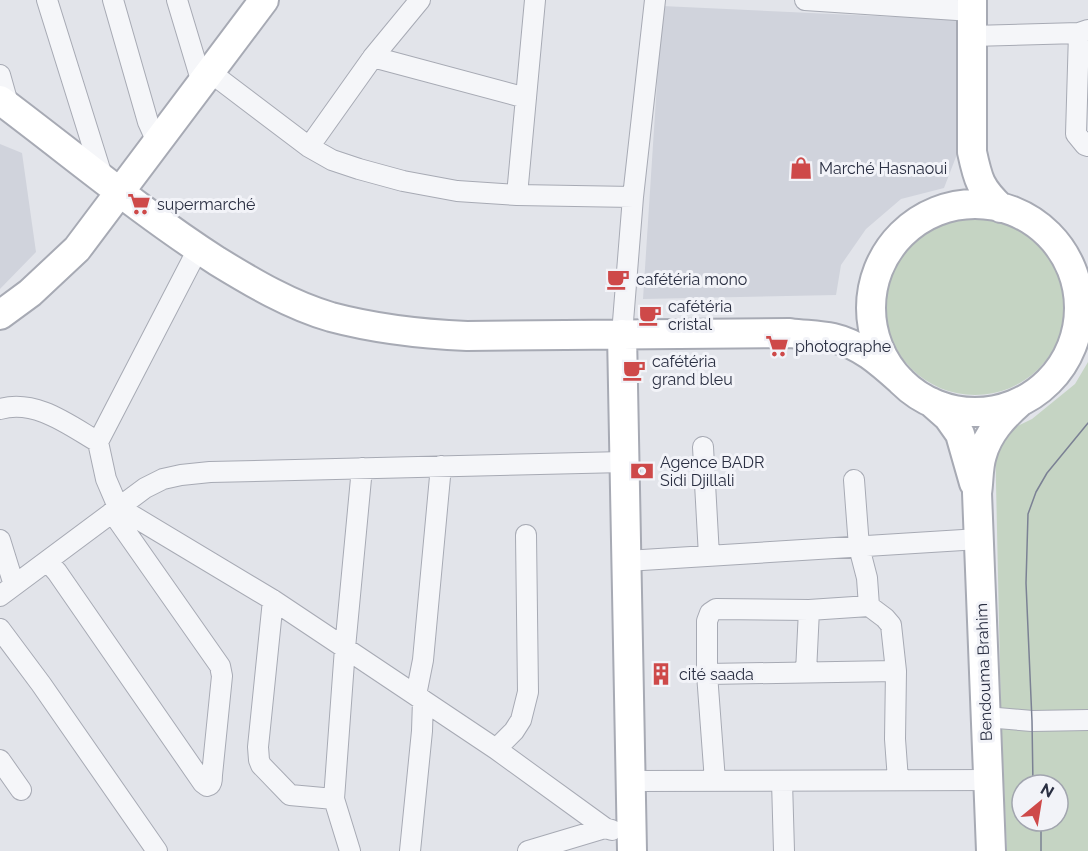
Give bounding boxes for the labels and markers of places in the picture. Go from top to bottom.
shop icon: Marché Hasnaoui [788,155,814,181]
place label: Marché Hasnaoui [819,159,947,178]
supermarket icon: supermarché [126,191,152,217]
place label: supermarché [157,195,255,214]
cafe icon: cafétéria mono [605,266,631,292]
place label: cafétéria mono [636,270,747,289]
place label: cafétéria cristal [668,297,732,334]
cafe icon: cafétéria cristal [637,302,663,328]
supermarket icon: photographe [764,333,790,359]
place label: photographe [795,337,891,356]
place label: cafétéria grand bleu [652,352,733,389]
cafe icon: cafétéria grand bleu [621,357,647,383]
place label: Agence BADR Sidi Djillali [660,453,764,490]
bank icon: Agence BADR Sidi Djillali [629,458,655,484]
building icon: cité saada [648,661,674,687]
place label: cité saada [679,665,754,684]

